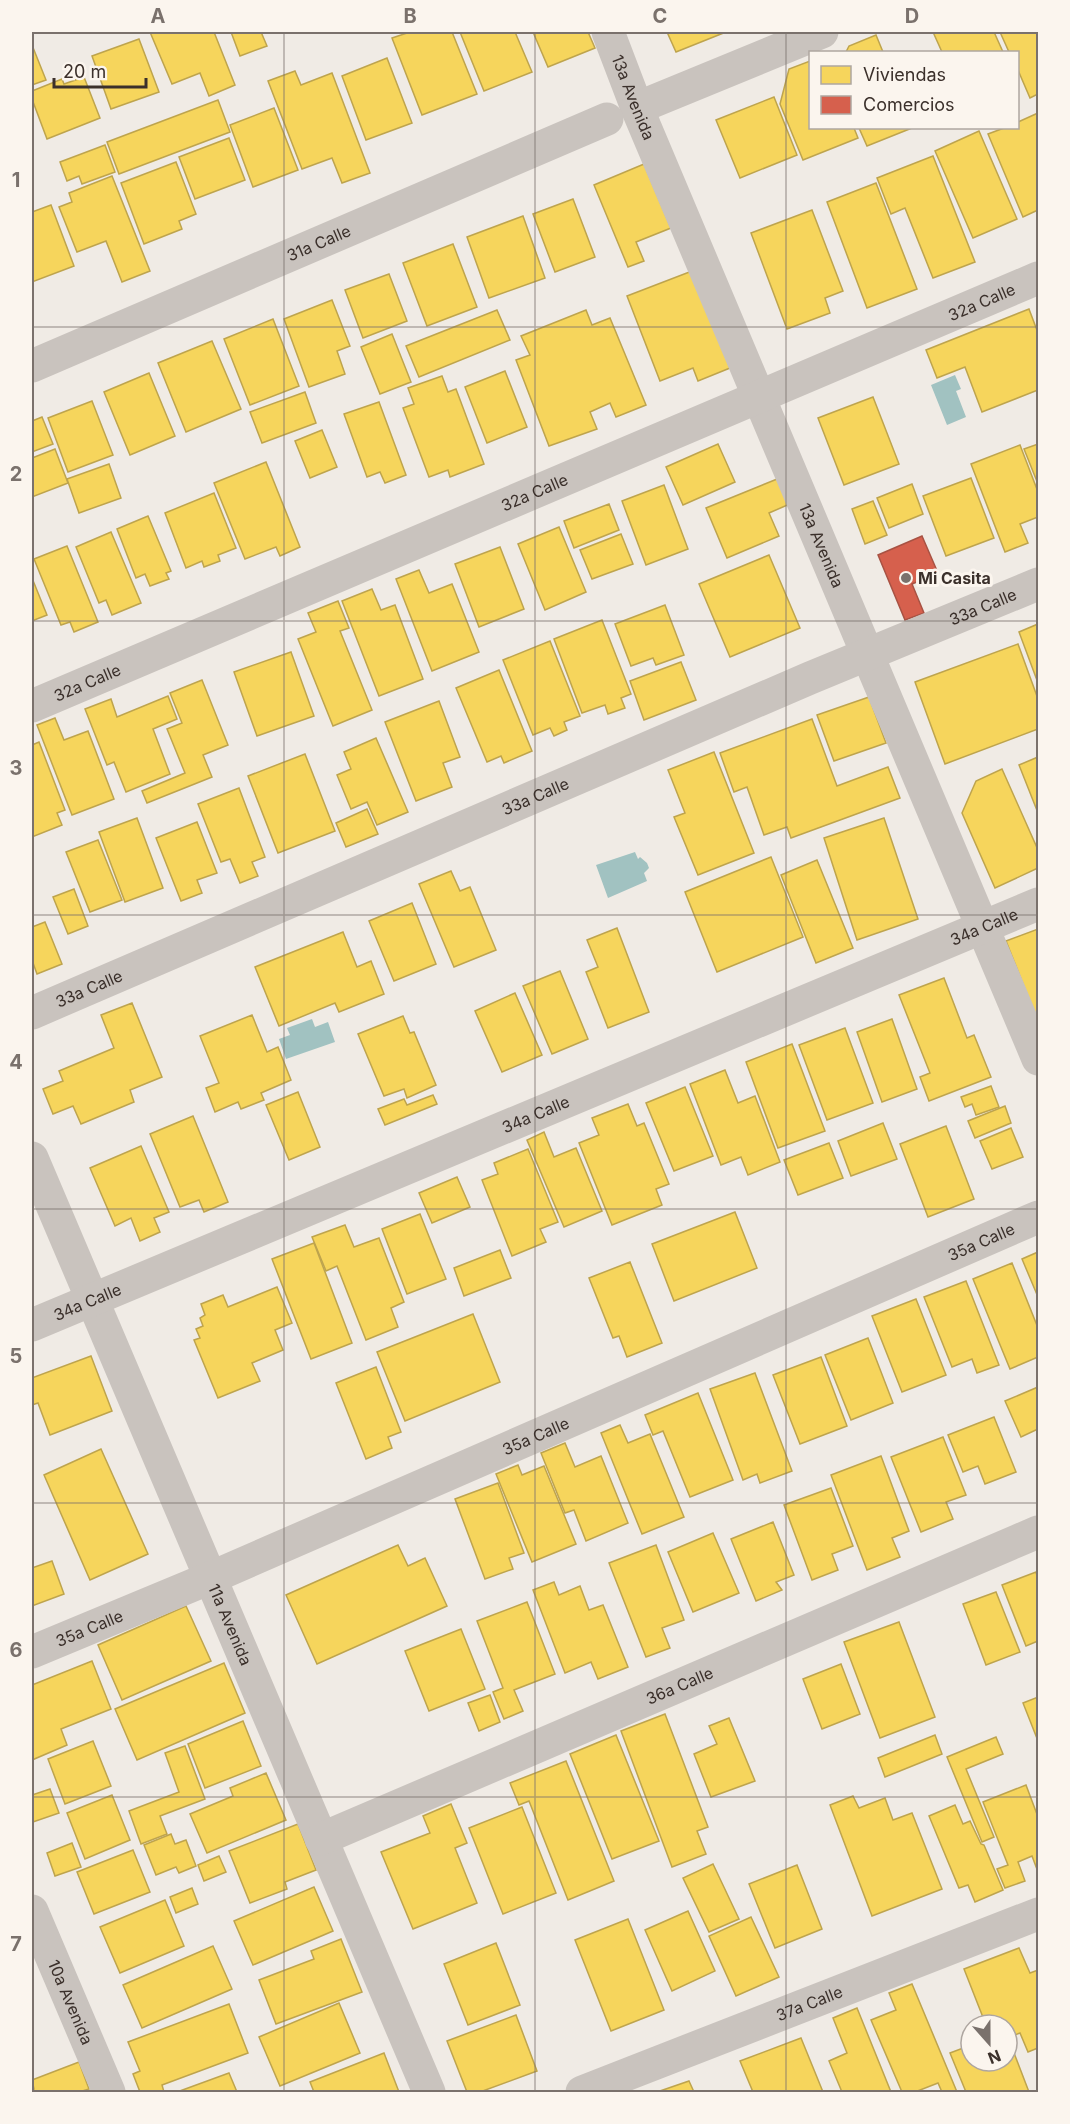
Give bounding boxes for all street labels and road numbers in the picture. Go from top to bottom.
street label: 13a Avenida [608,52,659,143]
street label: 31a Calle [284,220,354,265]
street label: 32a Calle [945,279,1018,325]
street label: 32a Calle [498,469,571,515]
street label: 13a Avenida [795,500,848,591]
street label: 33a Calle [946,584,1019,630]
street label: 32a Calle [51,659,124,706]
street label: 33a Calle [499,773,572,820]
street label: 34a Calle [947,904,1021,950]
street label: 33a Calle [52,965,126,1012]
street label: 34a Calle [499,1091,572,1137]
street label: 35a Calle [945,1218,1018,1265]
street label: 34a Calle [51,1279,124,1325]
street label: 35a Calle [499,1413,572,1459]
street label: 11a Avenida [204,1581,256,1668]
street label: 35a Calle [53,1605,126,1651]
street label: 36a Calle [643,1662,716,1709]
street label: 10a Avenida [44,1957,98,2048]
street label: 37a Calle [773,1981,845,2025]

